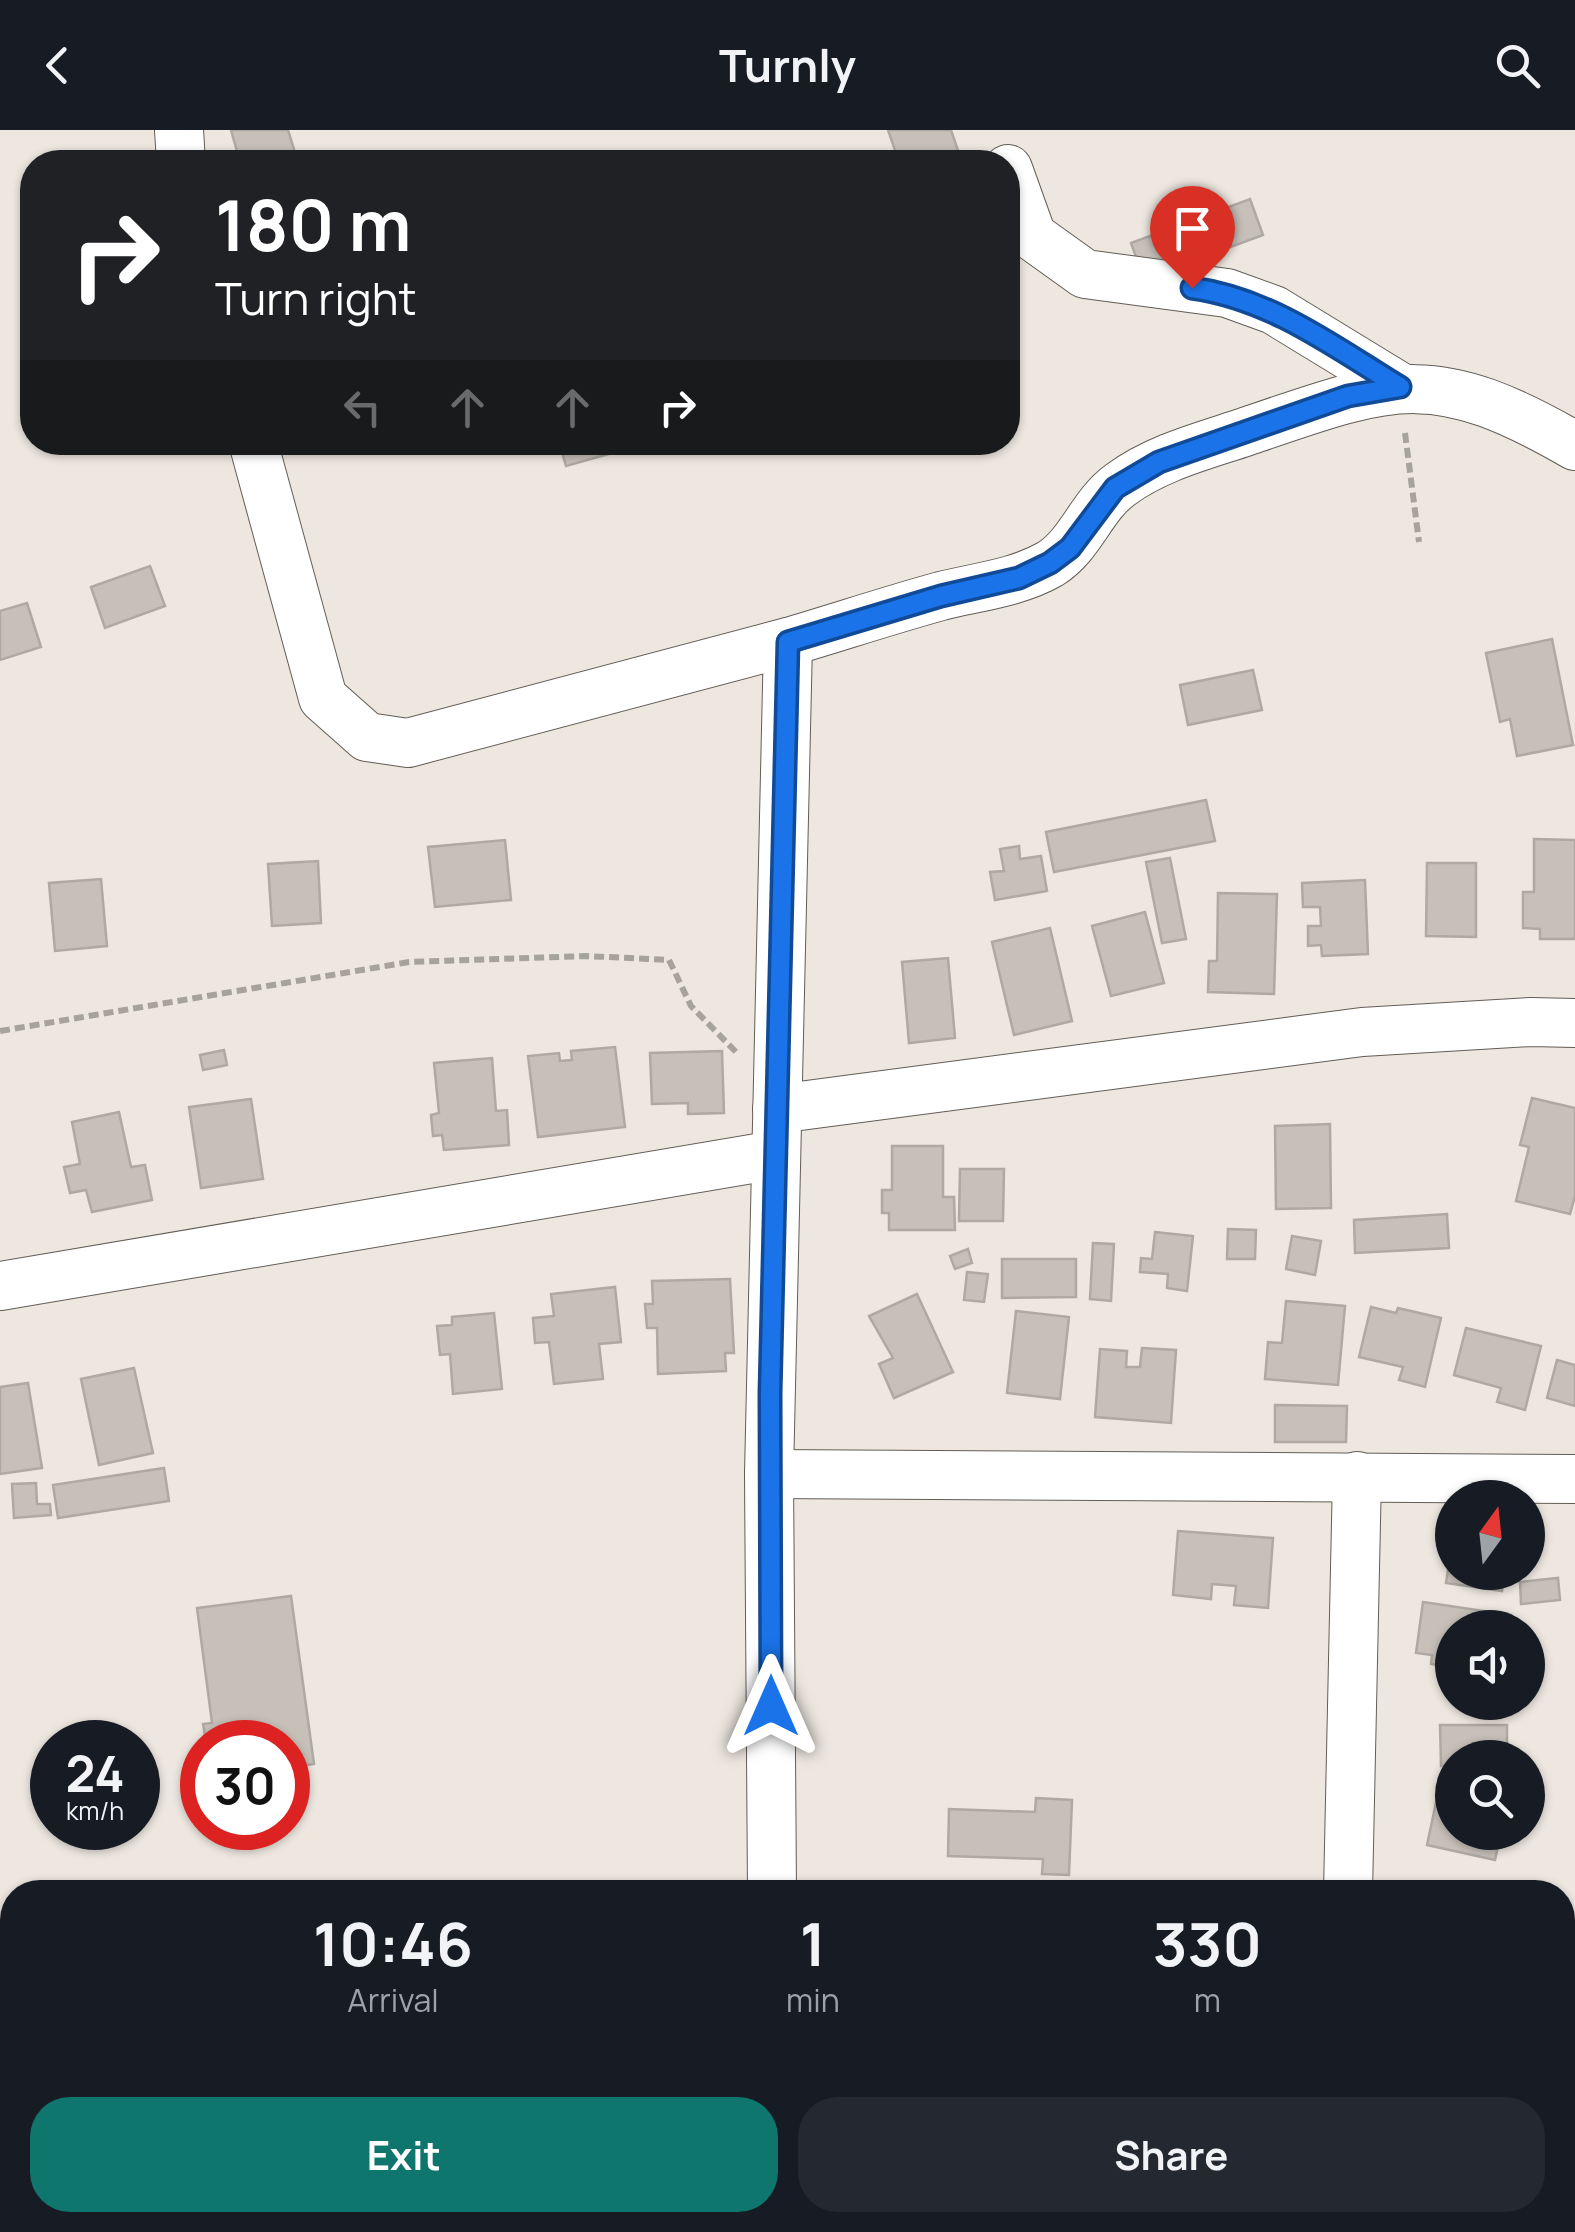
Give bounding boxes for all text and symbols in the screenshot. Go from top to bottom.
text: Turnly [719,34,856,96]
icon: back [30,38,85,93]
icon: search [1490,38,1545,93]
text: 180 m [215,176,412,272]
pin [1150,186,1235,289]
icon: right [50,190,180,320]
icon: arrive [1165,201,1220,256]
text: Turn right [215,267,416,329]
icon: left [335,380,390,435]
icon: ahead [440,380,495,435]
icon: ahead [545,380,600,435]
icon: right [650,380,705,435]
north arrow [1435,1480,1545,1590]
map controls [1435,1480,1545,1850]
button: sound [1435,1610,1545,1720]
position arrow [719,1654,823,1758]
speed limit sign: 30 [180,1720,310,1850]
text: 24 [65,1739,125,1807]
button: search [1435,1740,1545,1850]
text: km/h [66,1793,124,1828]
text: 10:46 [313,1902,473,1984]
text: 1 [800,1902,826,1984]
text: 330 [1153,1902,1262,1984]
text: Arrival [347,1978,439,2022]
text: min [786,1978,840,2022]
text: m [1194,1978,1221,2022]
button: Exit [30,2097,778,2212]
button: Share [798,2097,1545,2212]

